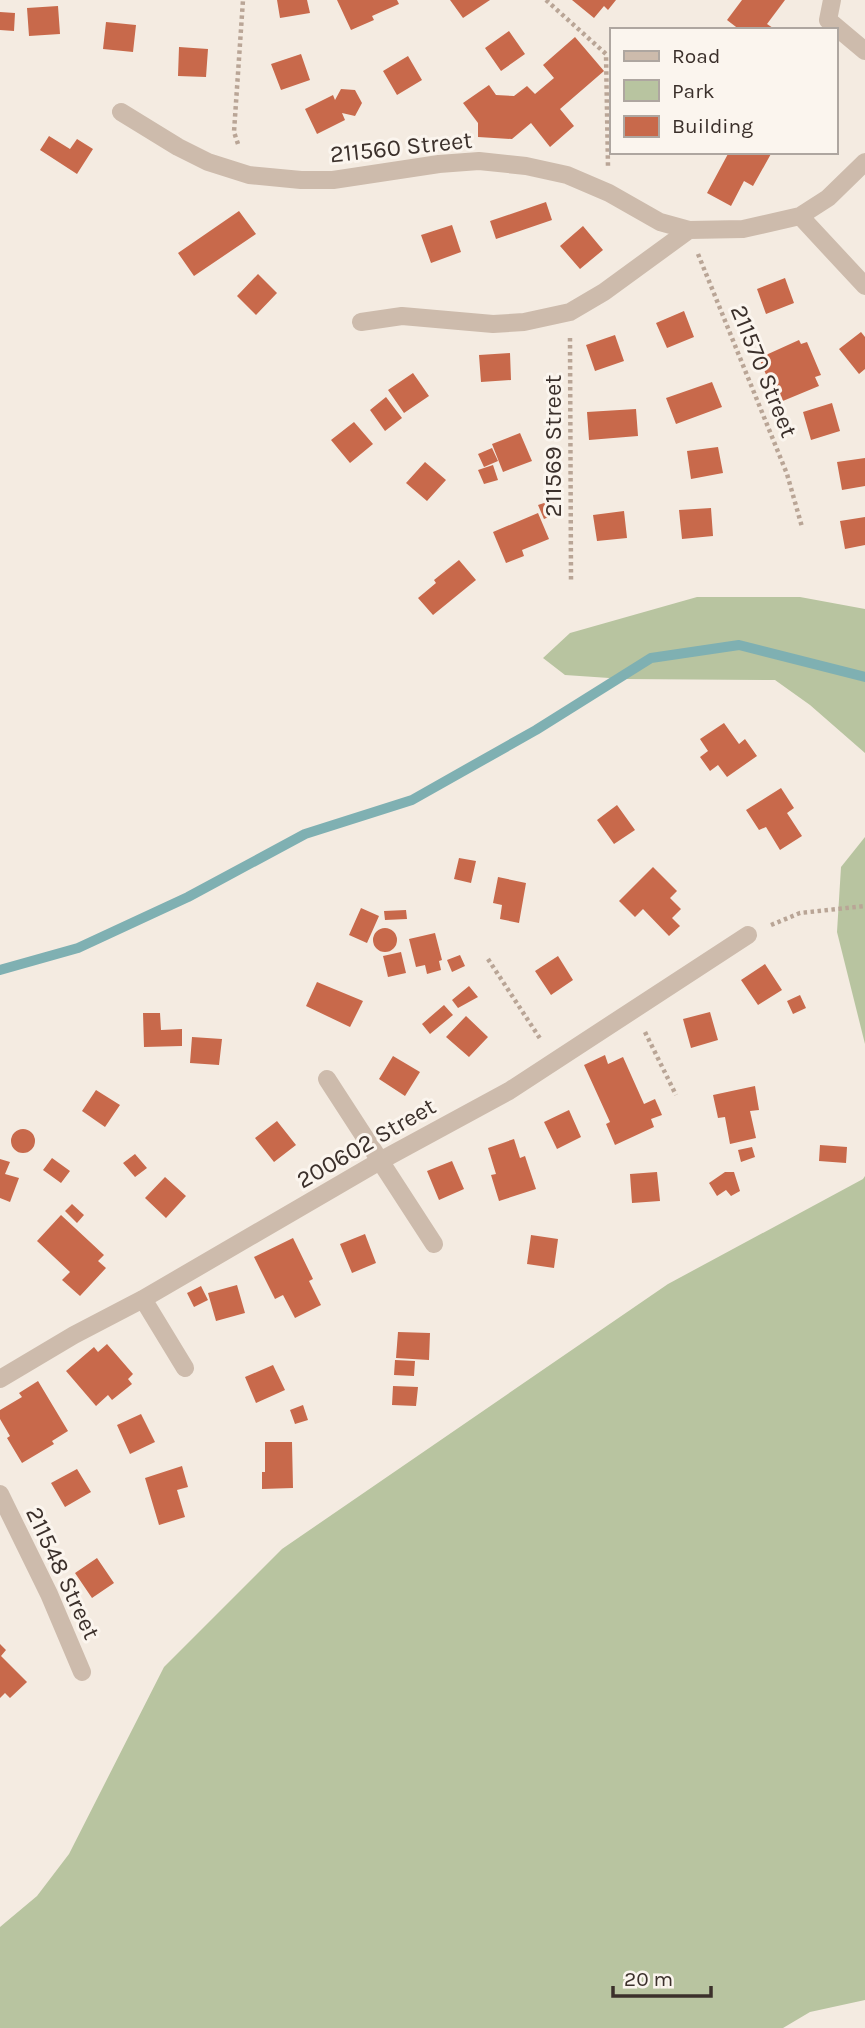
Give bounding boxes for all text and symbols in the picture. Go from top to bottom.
legend [610,28,837,154]
text: Road [672,44,720,68]
text: Park [672,79,715,103]
text: Building [672,114,753,138]
street label: 211560 Street [328,126,474,168]
street label: 211570 Street [725,301,803,441]
street label: 211569 Street [539,375,567,517]
street label: 200602 Street [292,1092,440,1194]
street label: 211548 Street [20,1502,106,1644]
scale bar [613,1954,711,1998]
text: 20 m [624,1967,673,1991]

